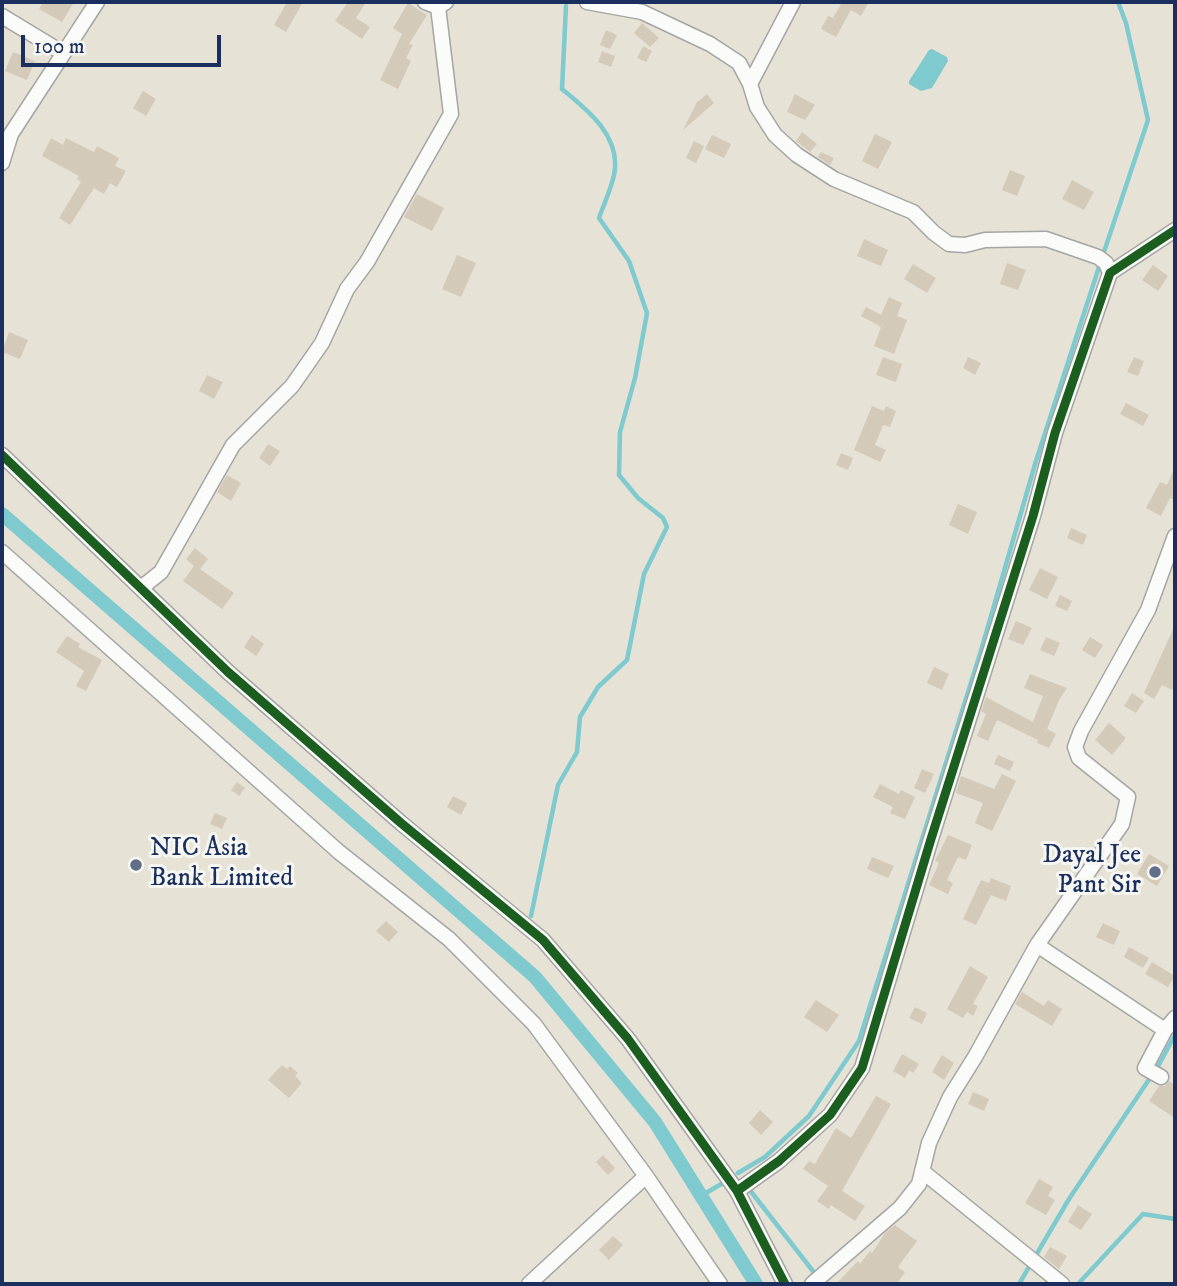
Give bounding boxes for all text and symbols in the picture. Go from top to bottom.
scale bar [24,21,224,65]
text: 100 m [34,34,85,60]
place label: NIC Asia Bank Limited [150,834,293,896]
place label: Dayal Jee Pant Sir [1043,841,1141,903]
marker: NIC Asia Bank Limited [128,857,144,873]
marker: Dayal Jee Pant Sir [1147,864,1163,880]

